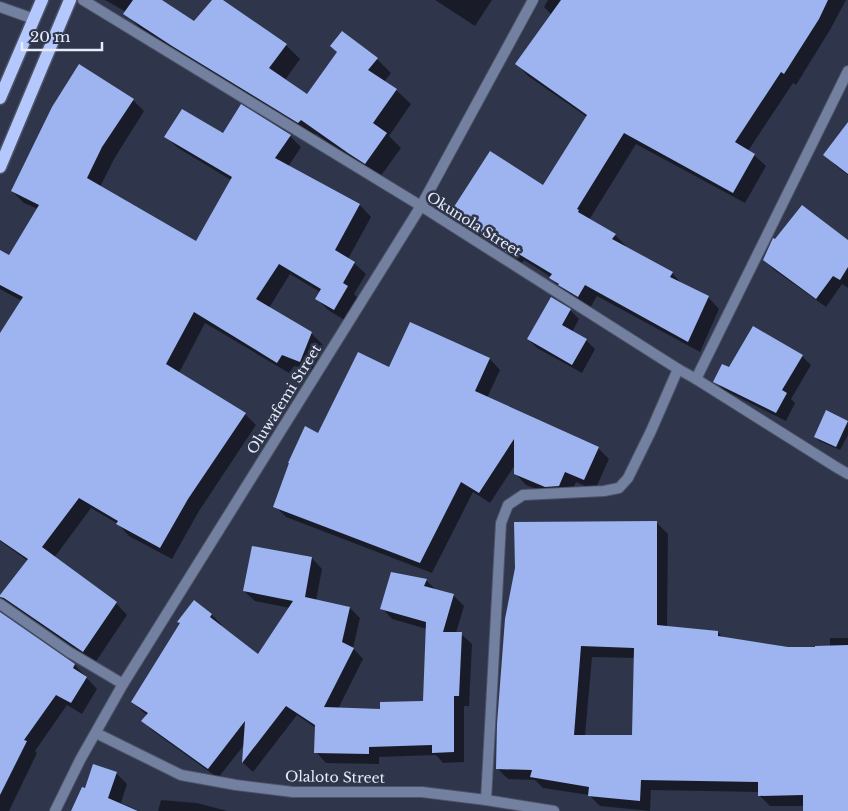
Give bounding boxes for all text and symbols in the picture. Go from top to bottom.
scale bar [22,20,102,52]
text: 20 m [30,27,70,46]
street label: Okunola Street [423,188,525,261]
street label: Oluwafemi Street [243,340,325,457]
street label: Olaloto Street [285,767,386,787]

